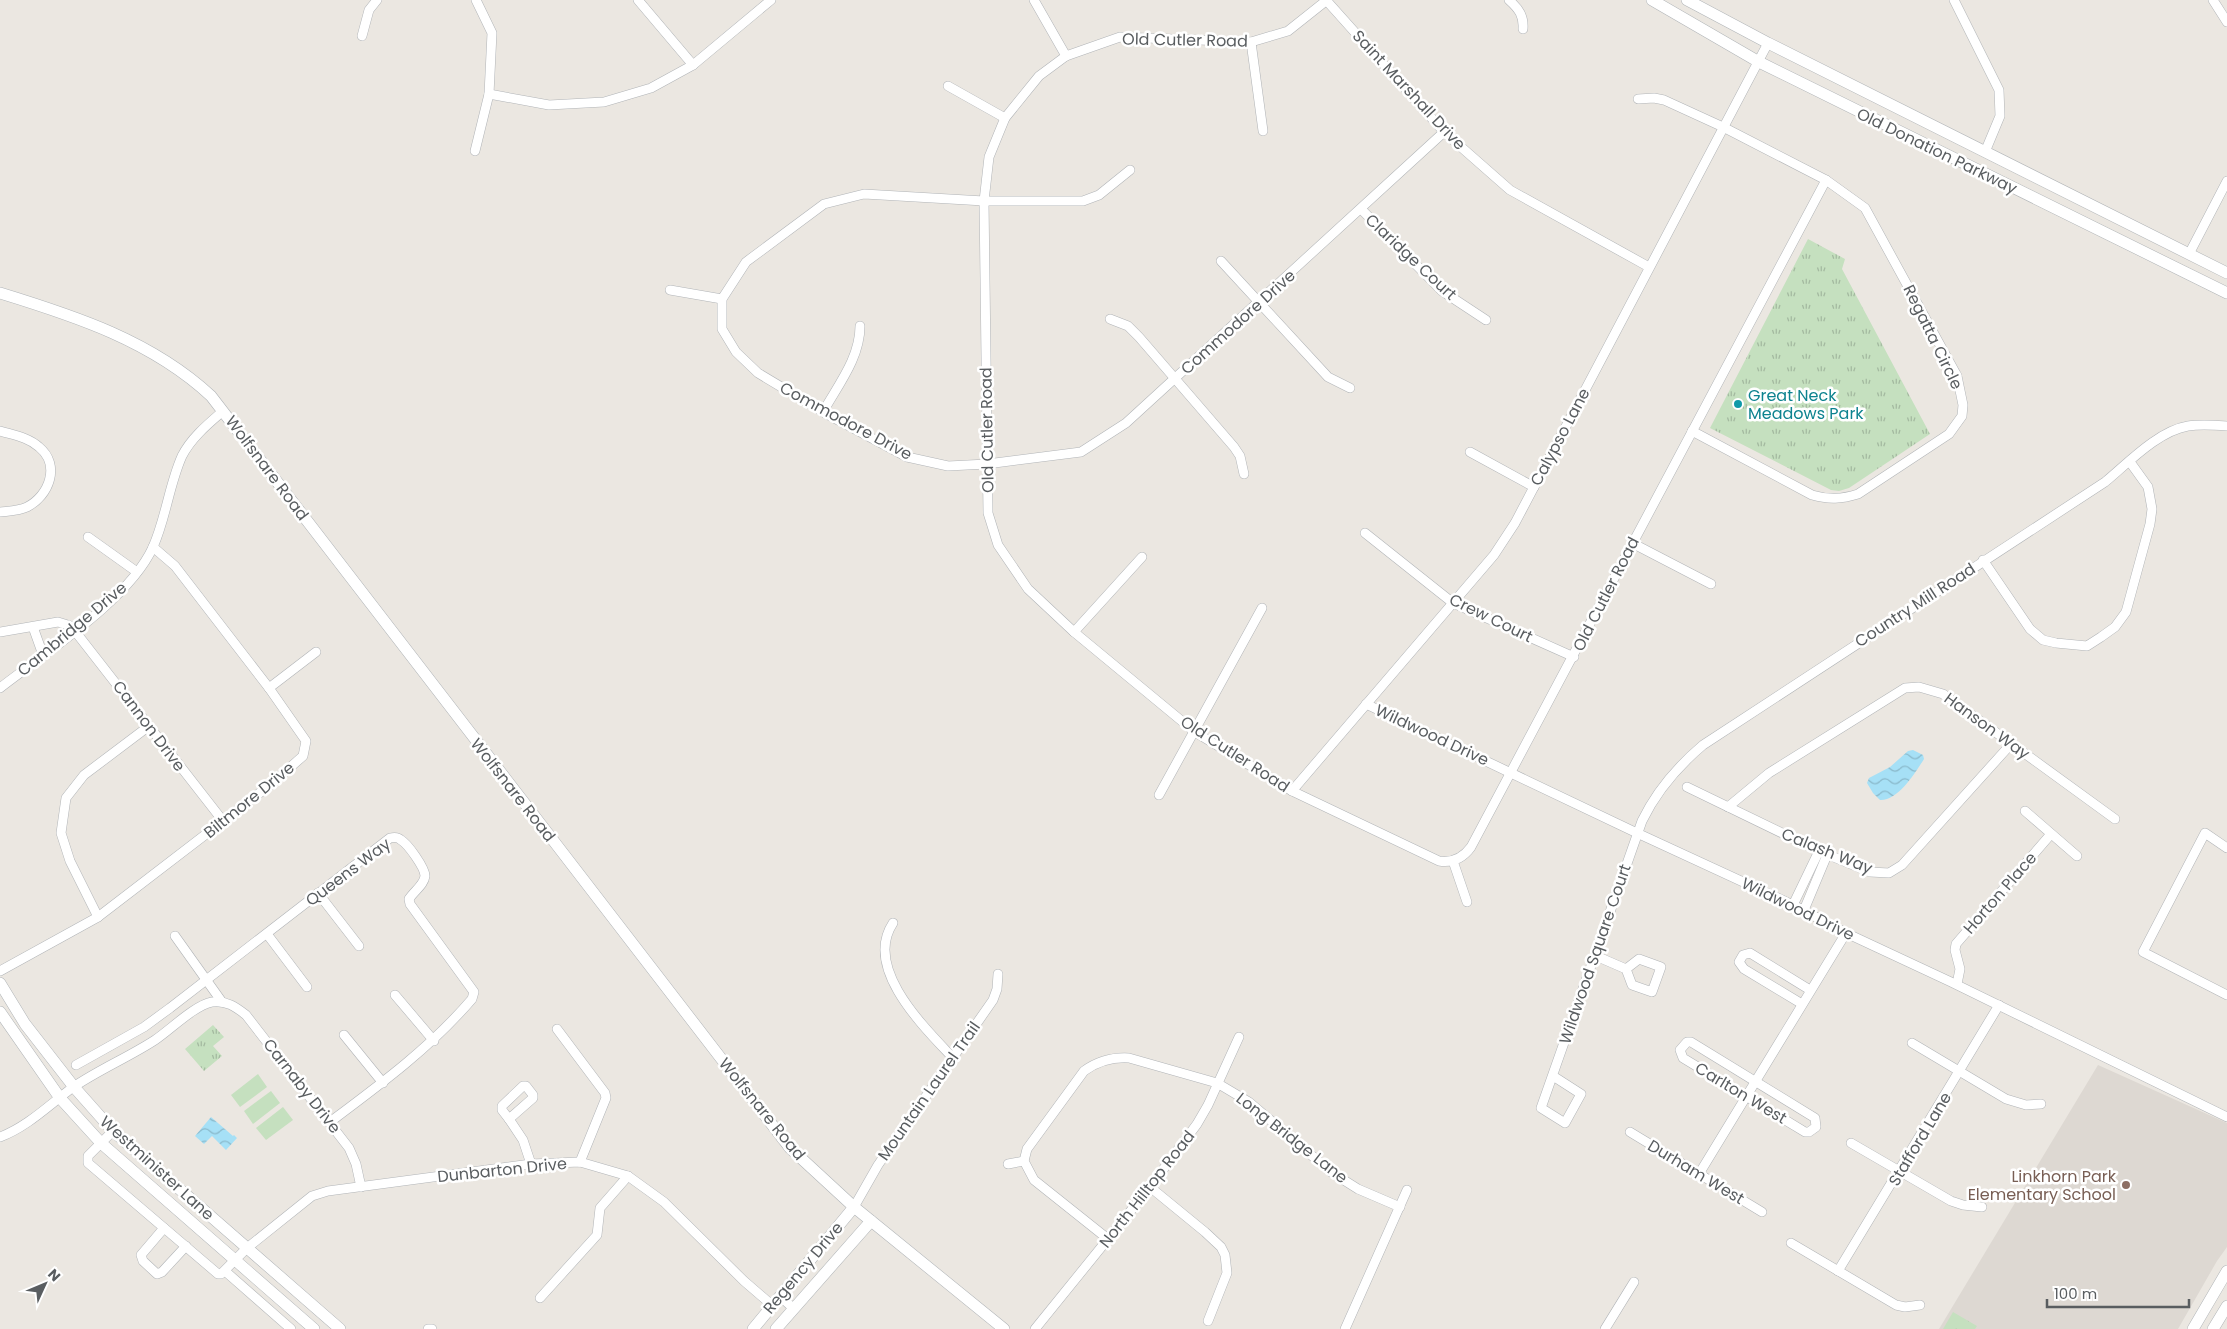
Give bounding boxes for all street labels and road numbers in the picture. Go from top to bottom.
street label: Saint Marshall Drive [1347,25,1471,155]
street label: Old Cutler Road [1122,27,1248,53]
street label: Old Donation Parkway [1853,102,2021,200]
street label: Claridge Court [1360,209,1462,306]
street label: Commodore Drive [1176,264,1300,380]
street label: Regatta Circle [1898,281,1968,393]
street label: Old Cutler Road [974,367,1000,493]
street label: Commodore Drive [776,376,916,466]
street label: Calypso Lane [1525,384,1595,490]
street label: Wolfsnare Road [220,411,314,525]
street label: Old Cutler Road [1567,533,1645,655]
street label: Country Mill Road [1850,557,1980,653]
street label: Cambridge Drive [12,576,132,682]
street label: Crew Court [1445,588,1537,648]
street label: Cannon Drive [107,676,191,776]
street label: Hanson Way [1940,687,2034,765]
street label: Wildwood Drive [1371,699,1493,771]
street label: Old Cutler Road [1176,710,1294,798]
street label: Wolfsnare Road [465,733,561,847]
street label: Biltmore Drive [199,756,299,844]
street label: Calash Way [1778,822,1876,880]
street label: Queens Way [301,832,395,912]
street label: Horton Place [1958,847,2042,939]
street label: Wildwood Square Court [1553,861,1637,1047]
street label: Wildwood Drive [1738,872,1858,946]
street label: Mountain Laurel Trail [872,1017,986,1165]
street label: Carnaby Drive [258,1034,346,1138]
street label: Wolfsnare Road [713,1053,811,1165]
street label: Carlton West [1691,1057,1791,1130]
street label: Long Bridge Lane [1231,1087,1353,1189]
street label: Stafford Lane [1883,1088,1957,1190]
street label: Westminister Lane [95,1110,219,1226]
street label: North Hilltop Road [1094,1125,1200,1253]
street label: Durham West [1643,1134,1749,1210]
street label: Dunbarton Drive [436,1152,568,1188]
street label: Regency Drive [758,1217,848,1319]

